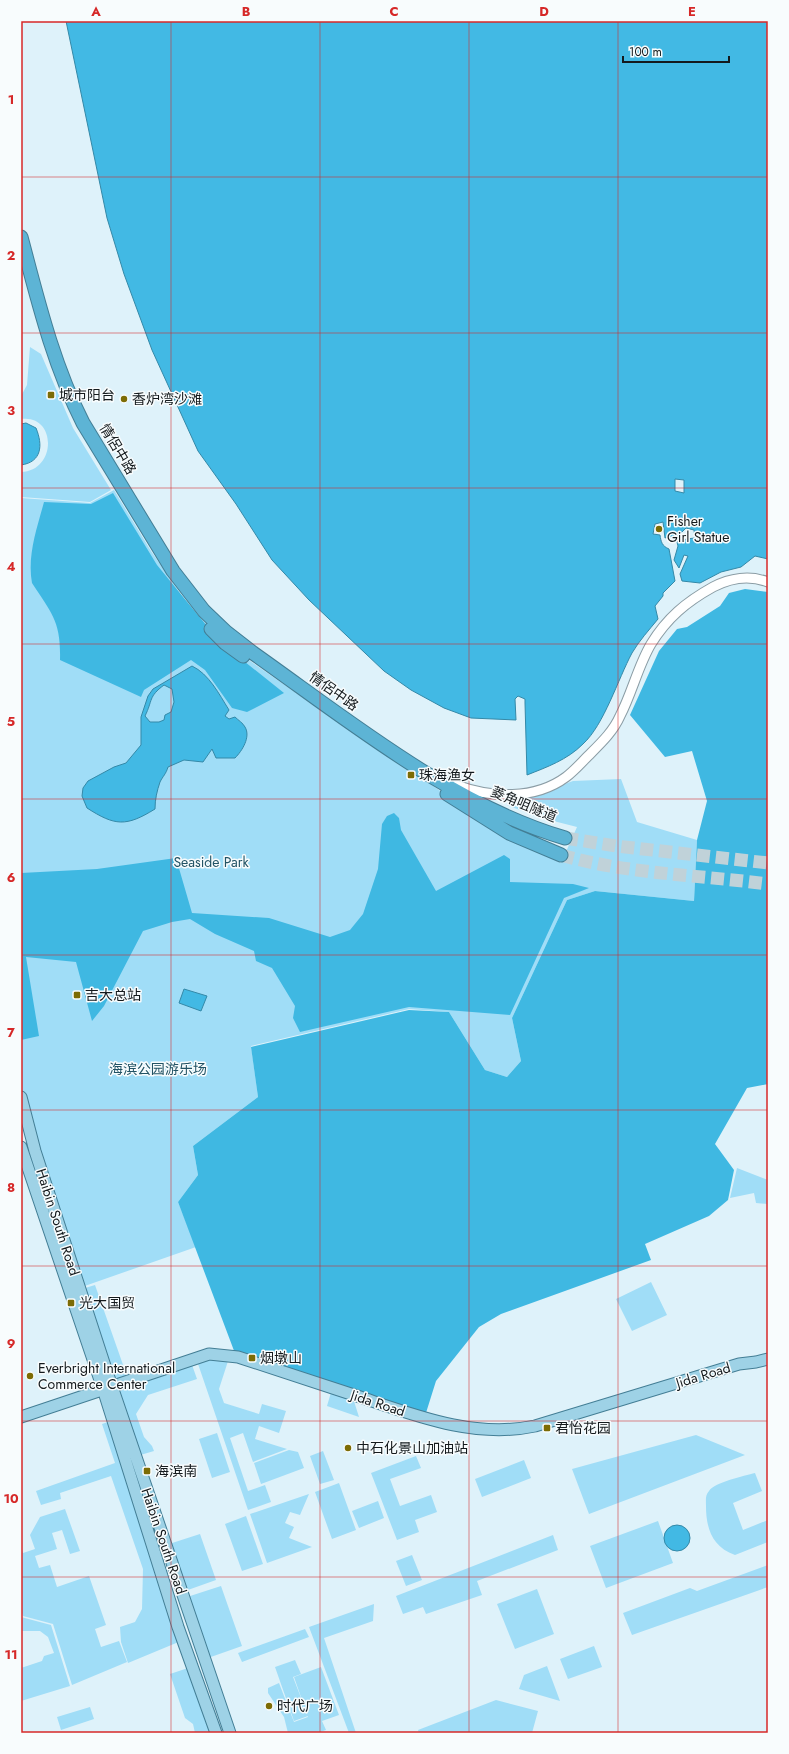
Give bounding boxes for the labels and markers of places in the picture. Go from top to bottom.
place label: 城市阳台 [59,385,115,405]
place label: 香炉湾沙滩 [132,389,202,409]
marker: 城市阳台 [46,390,56,400]
marker: 香炉湾沙滩 [119,394,129,404]
place label: Fisher Girl Statue [667,511,729,547]
marker: Fisher Girl Statue [654,524,664,534]
place label: 珠海渔女 [419,765,475,785]
marker: 珠海渔女 [406,770,416,780]
place label: 吉大总站 [85,985,141,1005]
marker: 吉大总站 [72,990,82,1000]
place label: 光大国贸 [79,1293,135,1313]
marker: 光大国贸 [66,1298,76,1308]
place label: 烟墩山 [260,1348,302,1368]
marker: 烟墩山 [247,1353,257,1363]
place label: Everbright International Commerce Center [38,1358,175,1394]
marker: Everbright International Commerce Center [25,1371,35,1381]
place label: 君怡花园 [555,1418,611,1438]
marker: 君怡花园 [542,1423,552,1433]
place label: 中石化景山加油站 [356,1438,468,1458]
marker: 中石化景山加油站 [343,1443,353,1453]
place label: 海滨南 [155,1461,197,1481]
marker: 海滨南 [142,1466,152,1476]
place label: 时代广场 [277,1696,333,1716]
marker: 时代广场 [264,1701,274,1711]

